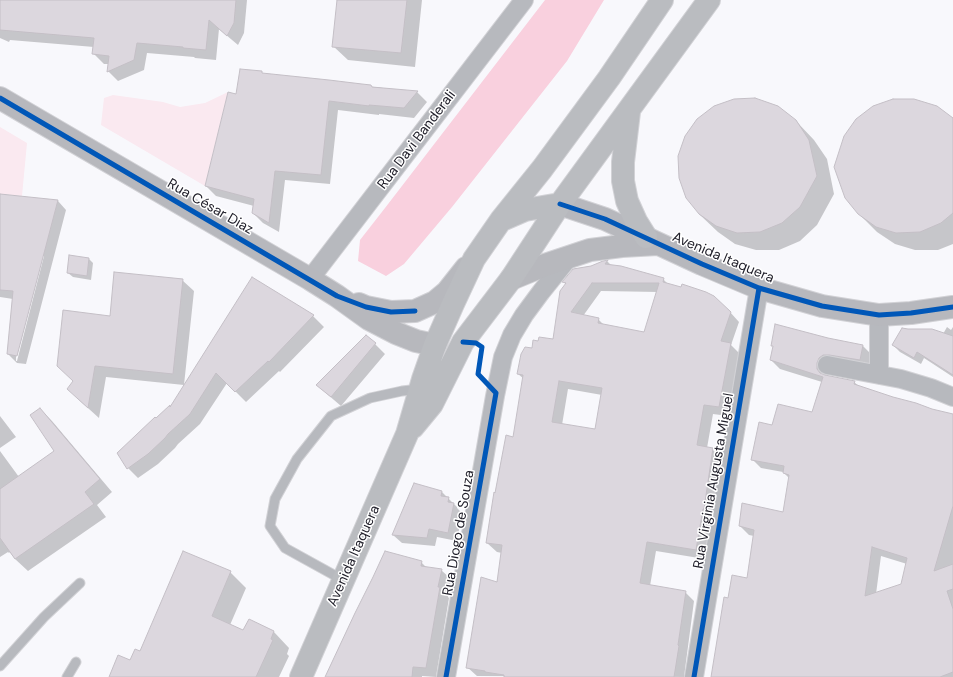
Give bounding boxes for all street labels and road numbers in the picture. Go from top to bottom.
street label: Rua Davi Banderali [374,87,460,193]
street label: Rua César Diaz [164,176,256,238]
street label: Avenida Itaquera [670,229,776,287]
street label: Rua Virginia Augusta Miguel [690,392,738,570]
street label: Rua Diogo de Souza [440,469,478,597]
street label: Avenida Itaquera [324,503,384,609]

